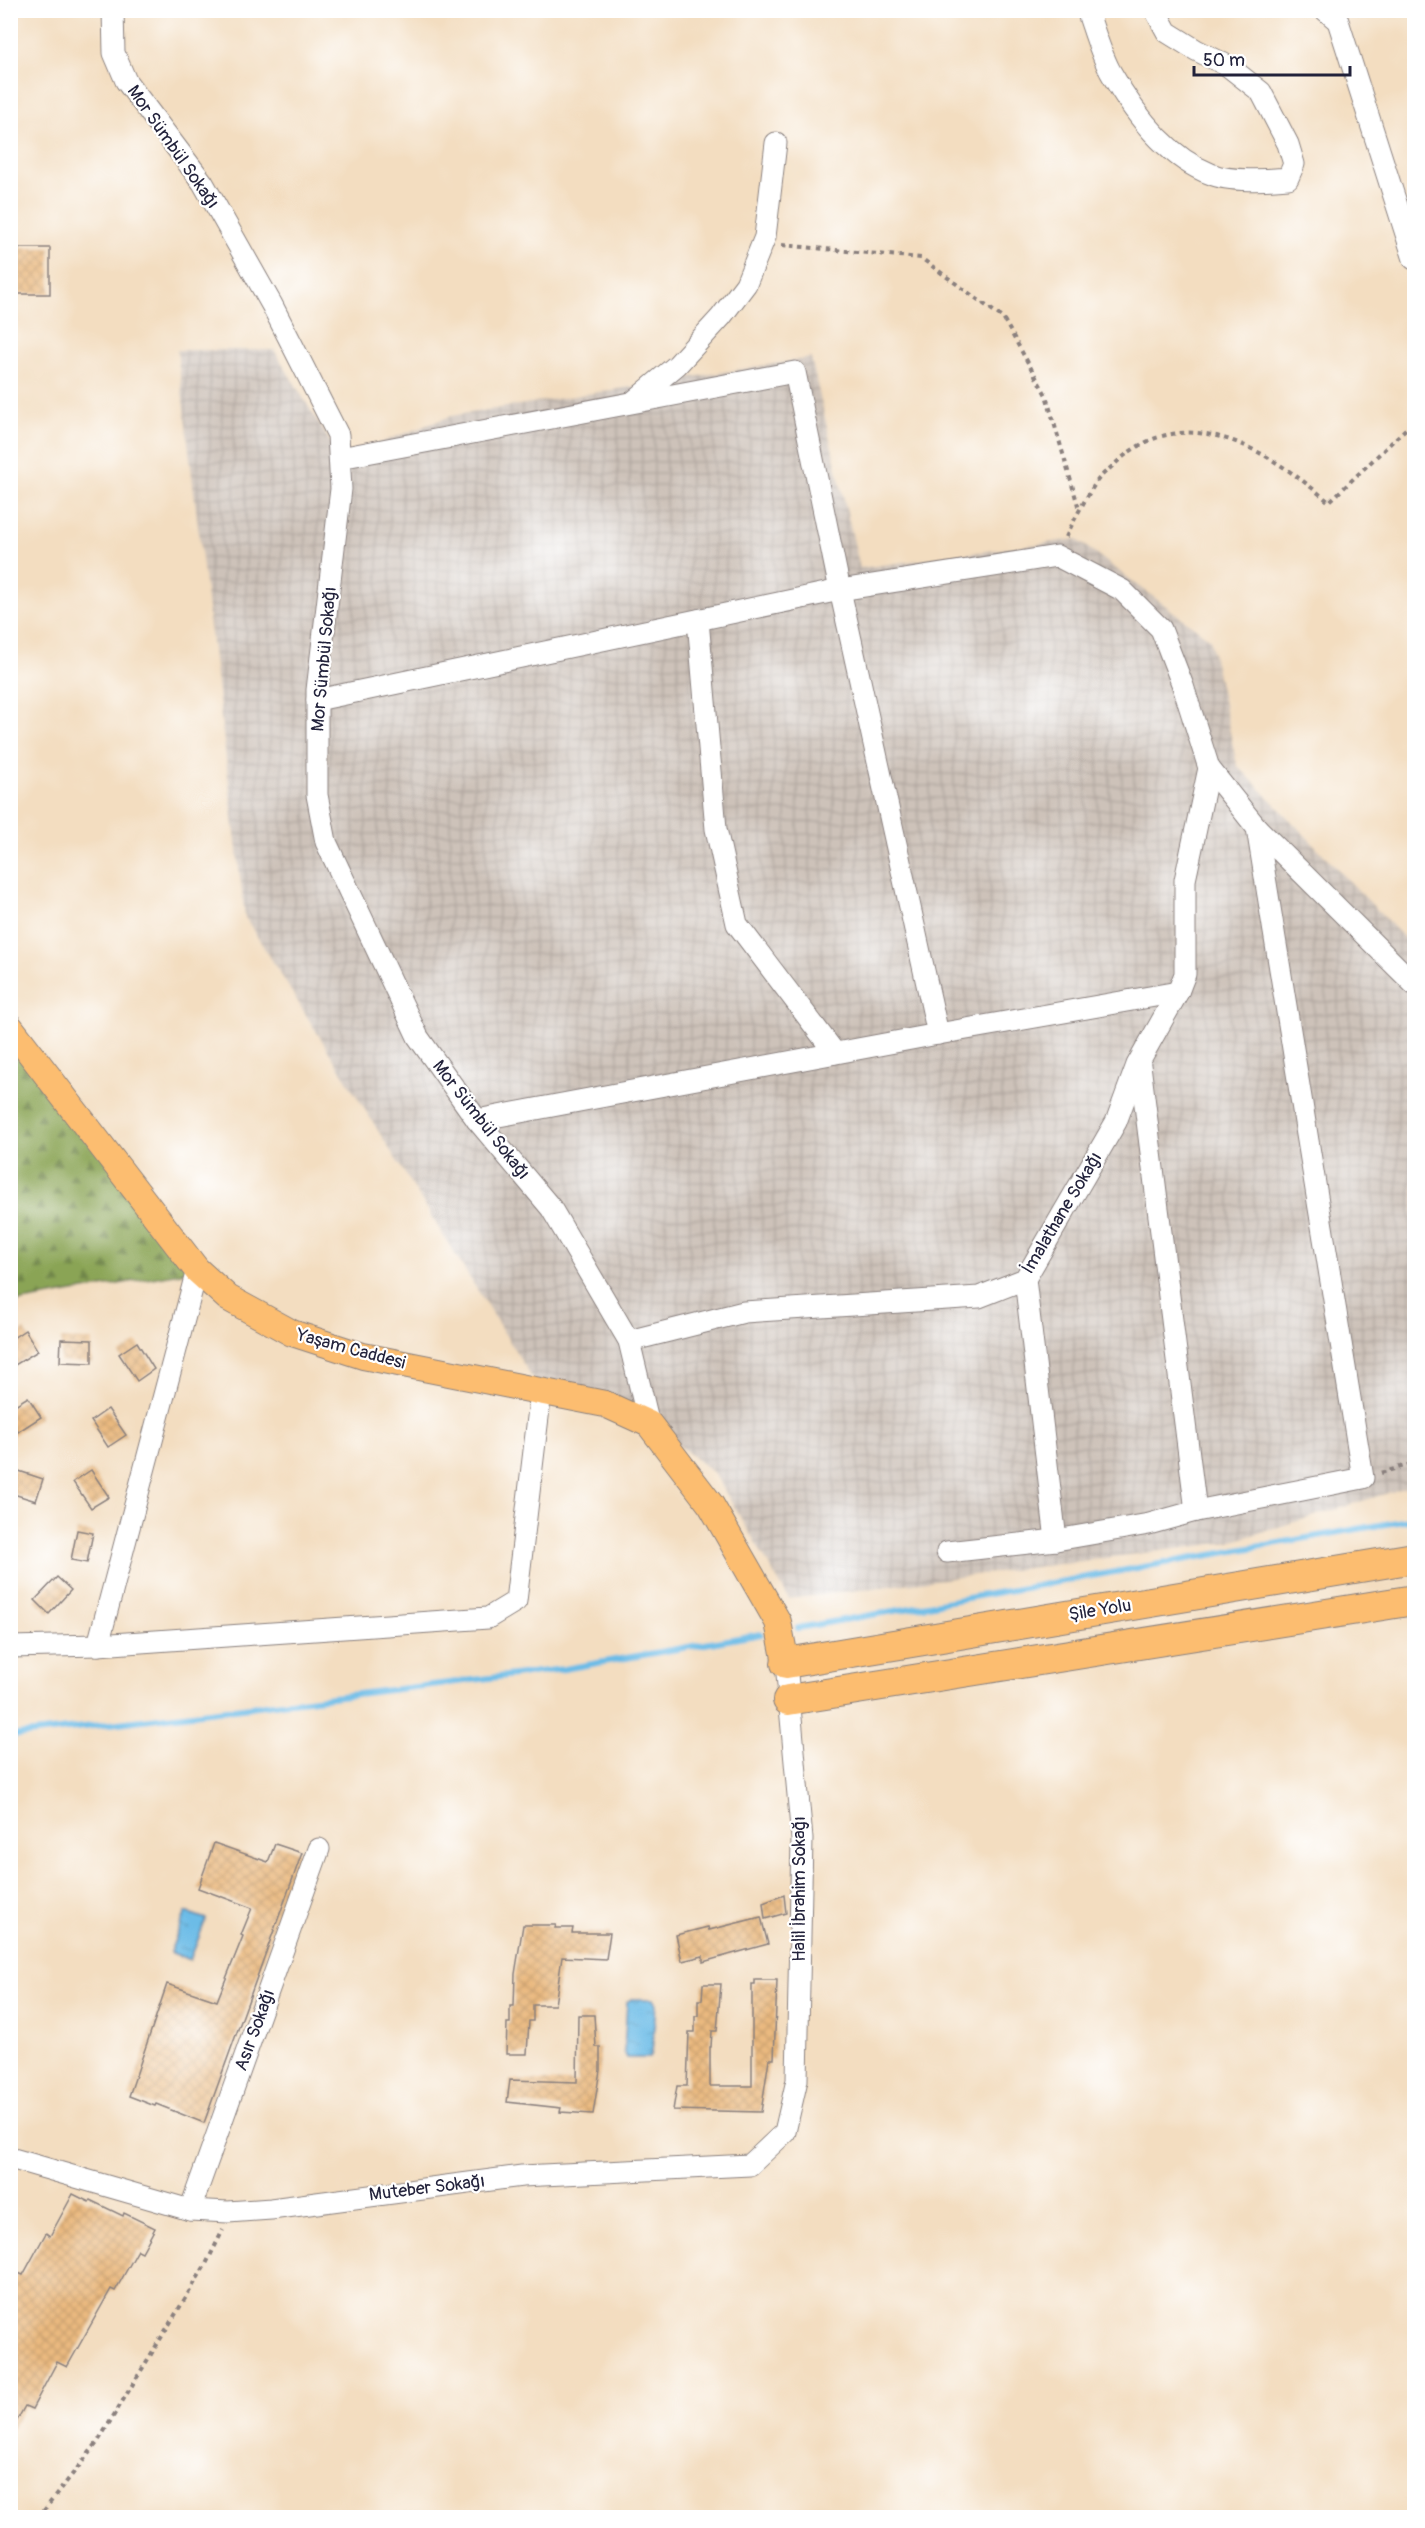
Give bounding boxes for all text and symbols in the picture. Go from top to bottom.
scale bar [1194,39,1350,77]
text: 50 m [1203,49,1245,72]
street label: Mor Sümbül Sokağı [122,81,224,213]
street label: Mor Sümbül Sokağı [306,586,342,732]
street label: Mor Sümbül Sokağı [427,1056,535,1184]
street label: İmalathane Sokağı [1017,1148,1107,1278]
street label: Yaşam Caddesi [293,1323,408,1375]
street label: Şile Yolu [1067,1594,1133,1626]
street label: Halil İbrahim Sokağı [788,1816,811,1962]
street label: Asır Sokağı [230,1986,280,2074]
street label: Muteber Sokağı [368,2169,486,2207]

